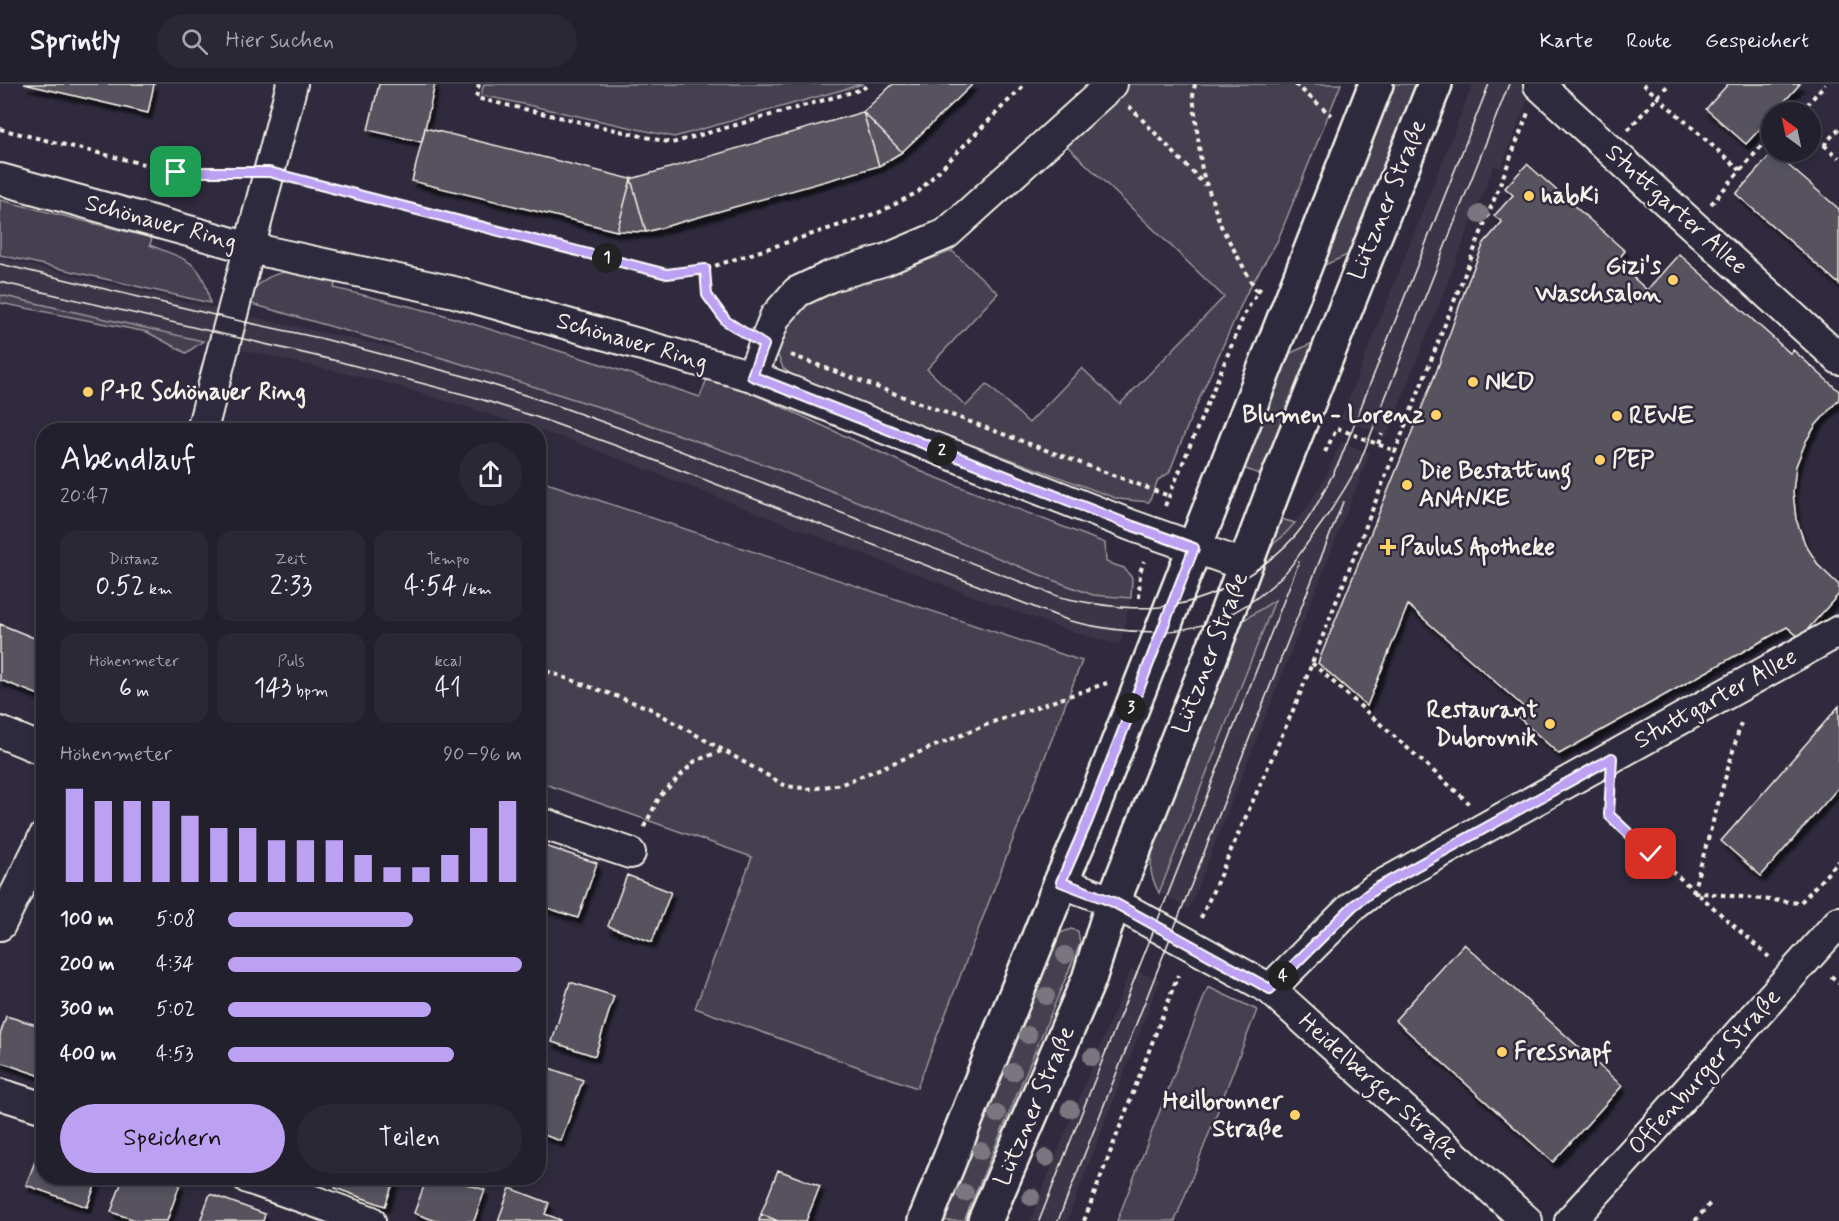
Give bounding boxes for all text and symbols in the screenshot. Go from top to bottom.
search box [157,14,577,68]
text: Sprintly [30,23,121,60]
icon: search [178,25,211,58]
text: Hier suchen [226,27,334,55]
text: Karte [1540,27,1593,55]
text: Route [1626,27,1672,55]
text: Gespeichert [1705,27,1809,55]
north arrow [1761,102,1821,162]
map controls [1761,102,1821,162]
street label: Lützner Straße [1342,115,1434,285]
street label: Stuttgarter Allee [1598,138,1754,282]
pin [150,146,201,197]
icon: arrive [159,155,192,188]
place label: habKi [1541,181,1599,212]
street label: Schönauer Ring [82,188,240,258]
marker: habKi [1522,189,1536,203]
pin: 1 [592,243,622,273]
text: 1 [603,247,611,268]
place label: Gizi's Waschsalon [1534,251,1661,310]
marker: Gizi's Waschsalon [1666,273,1680,287]
street label: Schönauer Ring [553,306,711,378]
place label: NKD [1485,367,1535,398]
marker: NKD [1466,375,1480,389]
place label: P+R Schönauer Ring [100,377,306,409]
marker: P+R Schönauer Ring [81,385,95,399]
place label: Blumen - Lorenz [1242,400,1424,431]
place label: REWE [1629,401,1694,432]
marker: Blumen - Lorenz [1429,408,1443,422]
marker: REWE [1610,409,1624,423]
pin: 2 [927,436,957,466]
text: Abendlauf [60,438,196,482]
text: 2 [938,440,946,461]
button: share [459,443,522,506]
place label: PEP [1612,445,1654,476]
marker: PEP [1593,453,1607,467]
place label: Die Bestattung ANANKE [1419,456,1572,515]
marker: Die Bestattung ANANKE [1400,478,1414,492]
text: 20:47 [60,483,108,510]
place label: Paulus Apotheke [1400,532,1555,566]
marker: Paulus Apotheke [1381,540,1395,554]
text: Distanz [109,549,159,570]
text: Zeit [275,549,307,570]
text: Tempo [427,549,469,570]
street label: Lützner Straße [1166,568,1256,738]
text: 0.52 [96,570,145,604]
text: 2:33 [270,570,312,604]
text: 4:54 [404,570,457,604]
text: km [145,579,172,600]
text: /km [457,579,492,600]
street label: Stuttgarter Allee [1629,641,1803,757]
text: Höhenmeter [89,651,179,672]
text: Puls [278,651,305,672]
text: kcal [435,651,461,672]
text: 6 [119,672,132,706]
text: 143 [254,672,292,706]
text: 41 [435,672,461,706]
text: m [132,681,149,702]
text: bpm [292,681,328,702]
pin: 3 [1116,693,1146,723]
place label: Restaurant Dubrovnik [1426,695,1539,754]
text: 3 [1127,697,1135,718]
marker: Restaurant Dubrovnik [1543,717,1557,731]
text: Höhenmeter [60,741,172,768]
text: 90–96 m [443,741,522,768]
pin [1625,828,1676,879]
icon: check [1634,837,1667,870]
text: 100 m [60,906,114,933]
text: 5:08 [156,906,195,933]
text: 200 m [60,951,115,978]
text: 4:34 [156,951,194,978]
pin: 4 [1268,961,1298,991]
text: 4 [1278,965,1288,986]
street label: Offenburger Straße [1622,982,1790,1163]
text: 300 m [60,996,114,1023]
text: 5:02 [156,996,195,1023]
street label: Heidelberger Straße [1289,1007,1465,1170]
street label: Lützner Straße [987,1021,1083,1191]
place label: Fressnapf [1514,1037,1613,1068]
text: 400 m [60,1041,116,1068]
text: 4:53 [156,1041,193,1068]
marker: Fressnapf [1495,1045,1509,1059]
place label: Heilbronner Straße [1163,1086,1284,1145]
button: Speichern [60,1104,285,1173]
button: Teilen [297,1104,522,1173]
marker: Heilbronner Straße [1288,1108,1302,1122]

